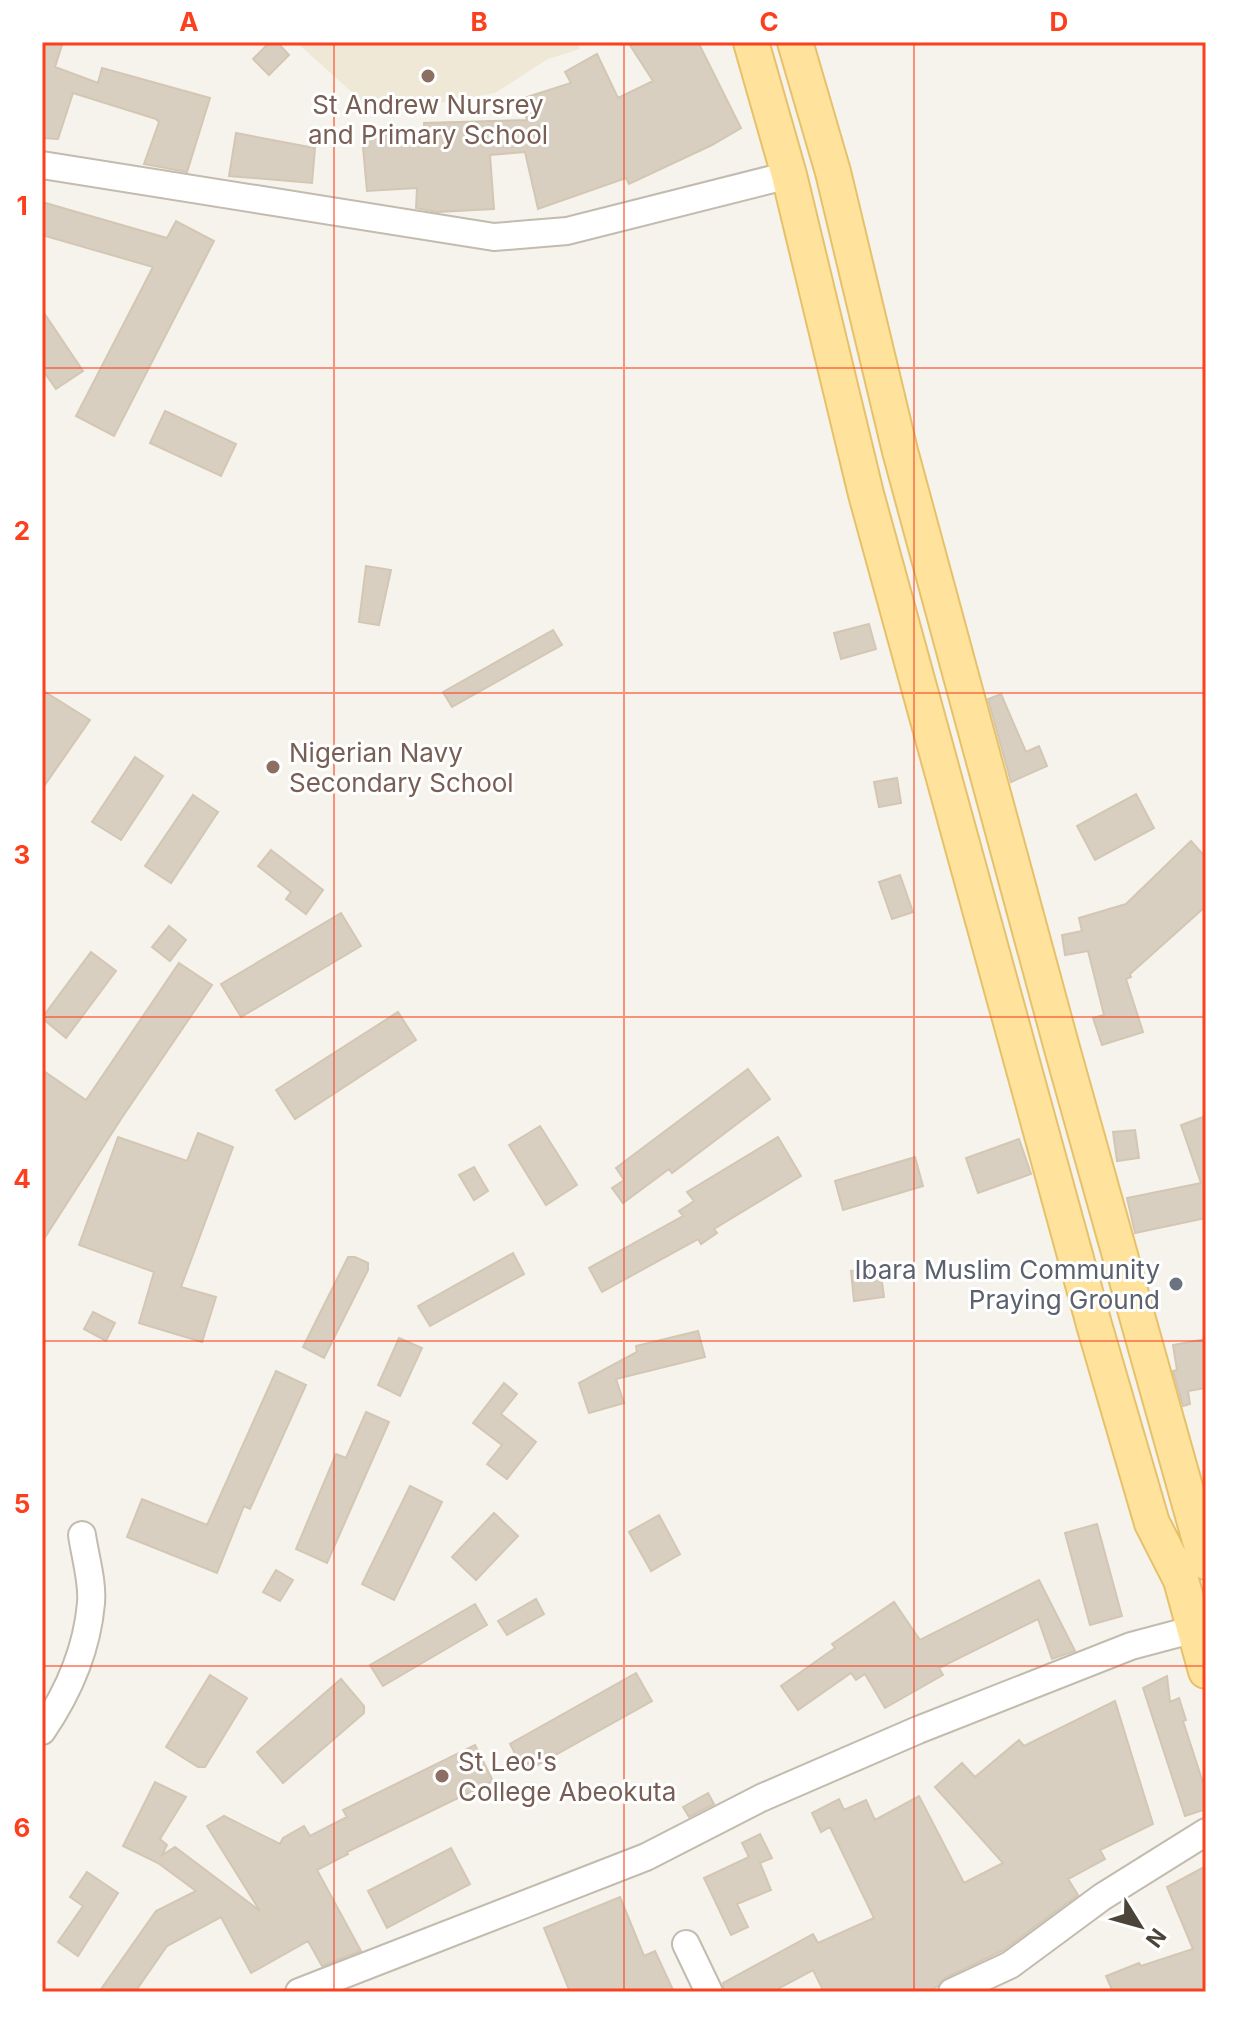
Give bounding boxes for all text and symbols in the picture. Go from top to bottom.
text: A [179,6,199,37]
text: B [470,6,488,37]
text: C [759,6,779,37]
text: D [1050,6,1068,37]
marker: St Andrew Nursrey and Primary School [419,67,437,85]
place label: St Andrew Nursrey and Primary School [308,89,548,150]
text: 1 [16,190,28,221]
text: 2 [14,515,30,546]
place label: Nigerian Navy Secondary School [289,737,514,798]
marker: Nigerian Navy Secondary School [264,758,282,776]
text: 3 [14,839,30,870]
text: 4 [13,1163,31,1194]
place label: Ibara Muslim Community Praying Ground [854,1254,1160,1315]
marker: Ibara Muslim Community Praying Ground [1167,1275,1185,1293]
text: 5 [14,1488,30,1519]
place label: St Leo's College Abeokuta [458,1746,676,1807]
marker: St Leo's College Abeokuta [433,1767,451,1785]
text: 6 [14,1812,30,1843]
north arrow [1100,1886,1180,1966]
text: N [1141,1924,1171,1953]

